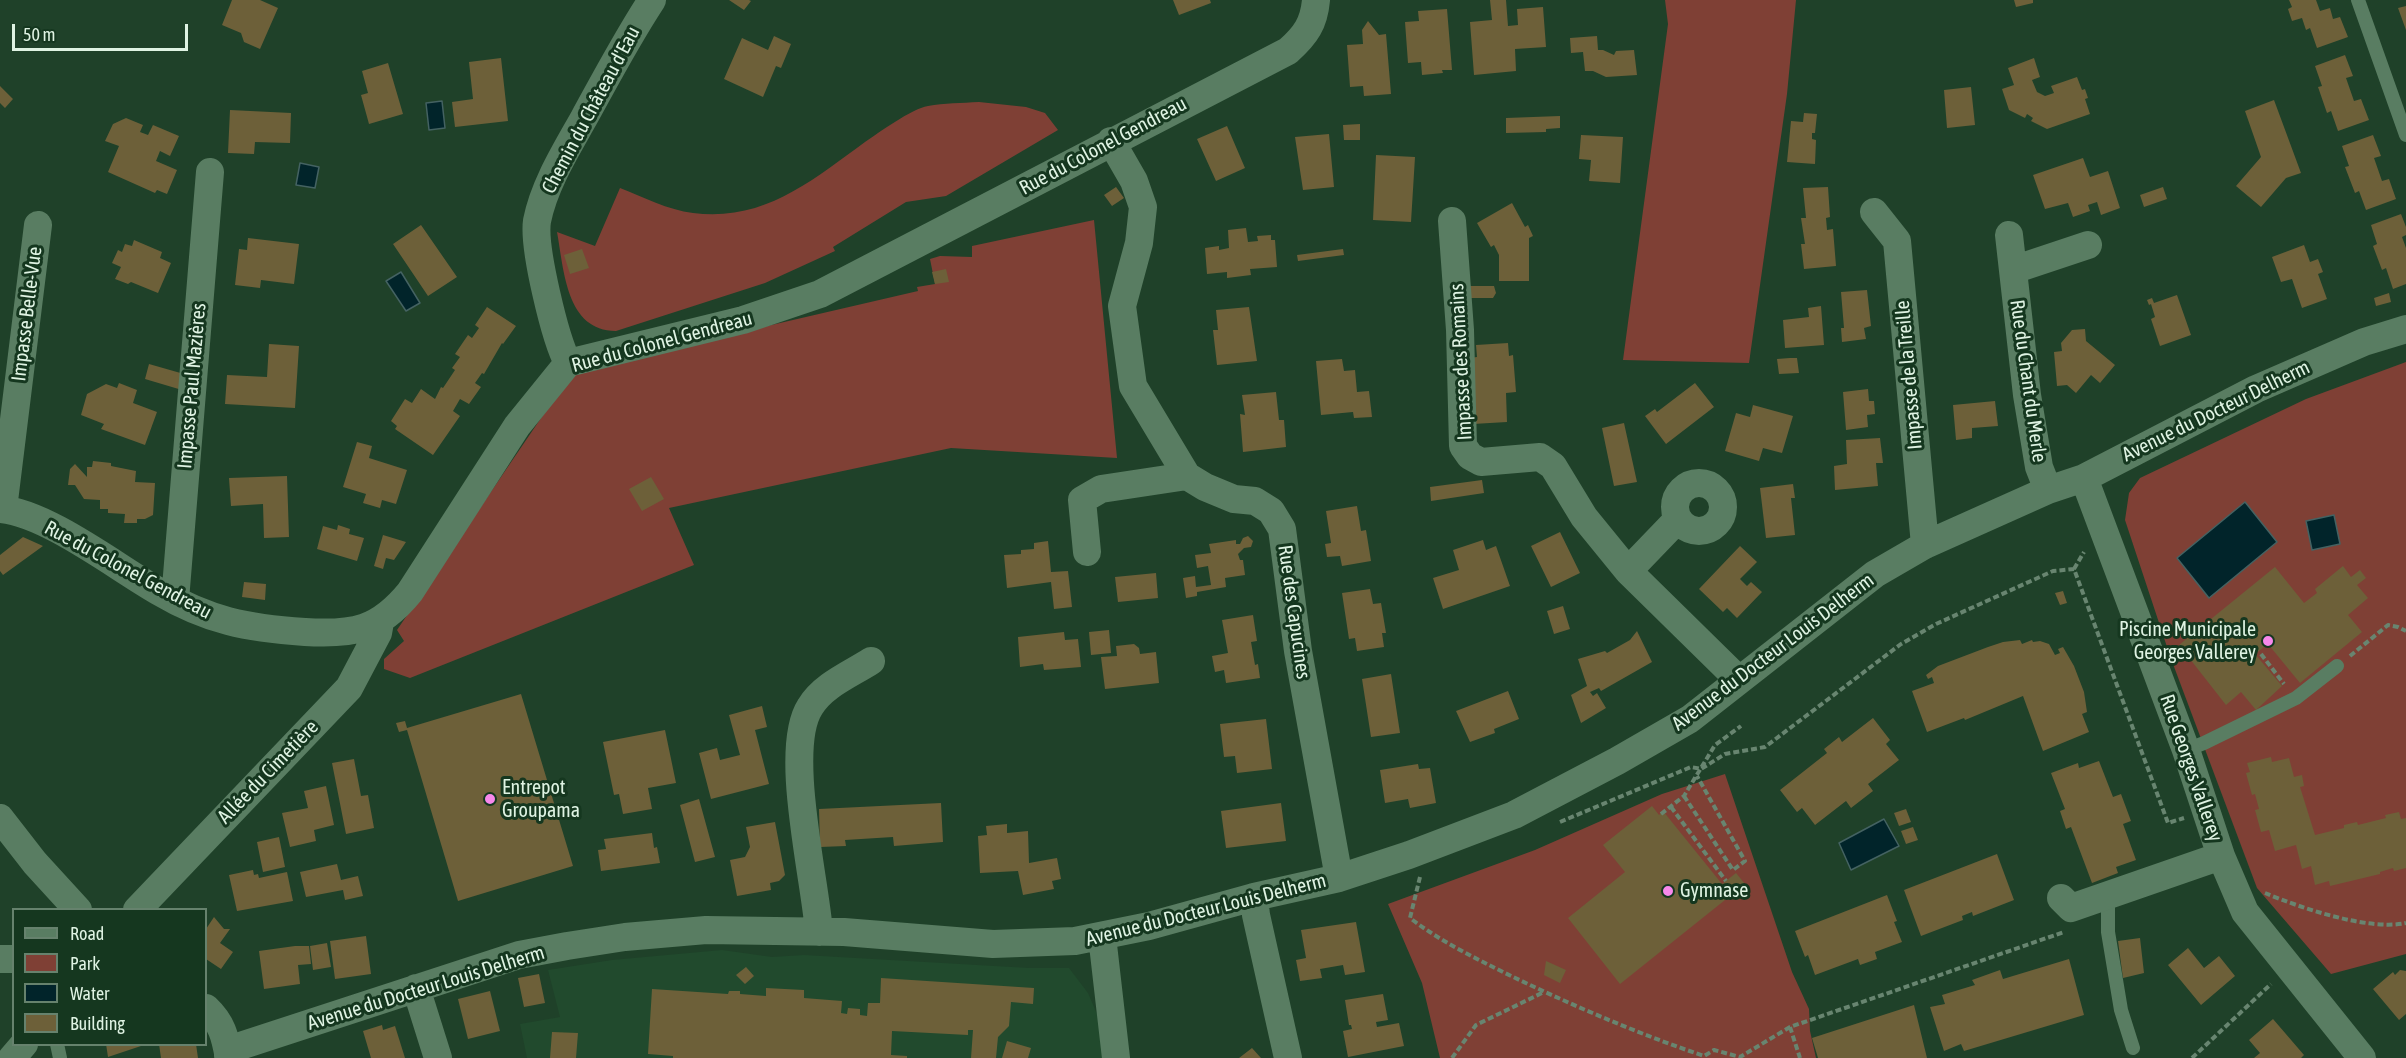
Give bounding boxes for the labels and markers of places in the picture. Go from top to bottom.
place label: Piscine Municipale Georges Vallerey [2119,618,2256,665]
marker: Piscine Municipale Georges Vallerey [2261,634,2275,648]
place label: Entrepot Groupama [502,776,580,823]
marker: Entrepot Groupama [483,792,497,806]
place label: Gymnase [1680,879,1748,903]
marker: Gymnase [1661,884,1675,898]

